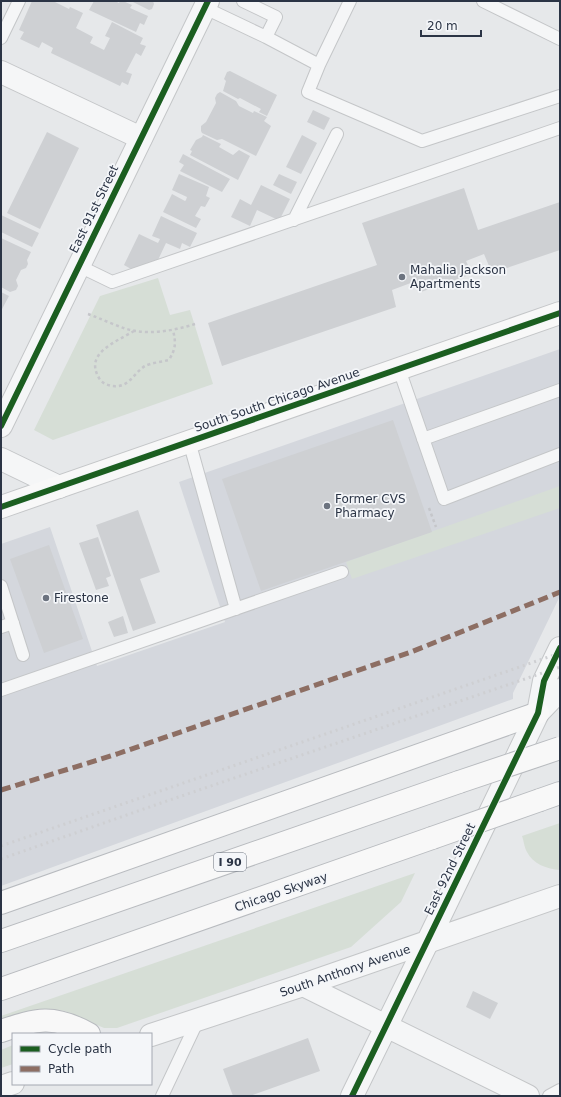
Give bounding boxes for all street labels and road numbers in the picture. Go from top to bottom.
street label: East 91st Street [67,162,122,255]
street label: South South Chicago Avenue [192,365,362,435]
street label: East 92nd Street [422,821,478,917]
road number: I 90 [214,853,246,871]
street label: Chicago Skyway [233,869,329,915]
street label: South Anthony Avenue [278,942,412,1000]

